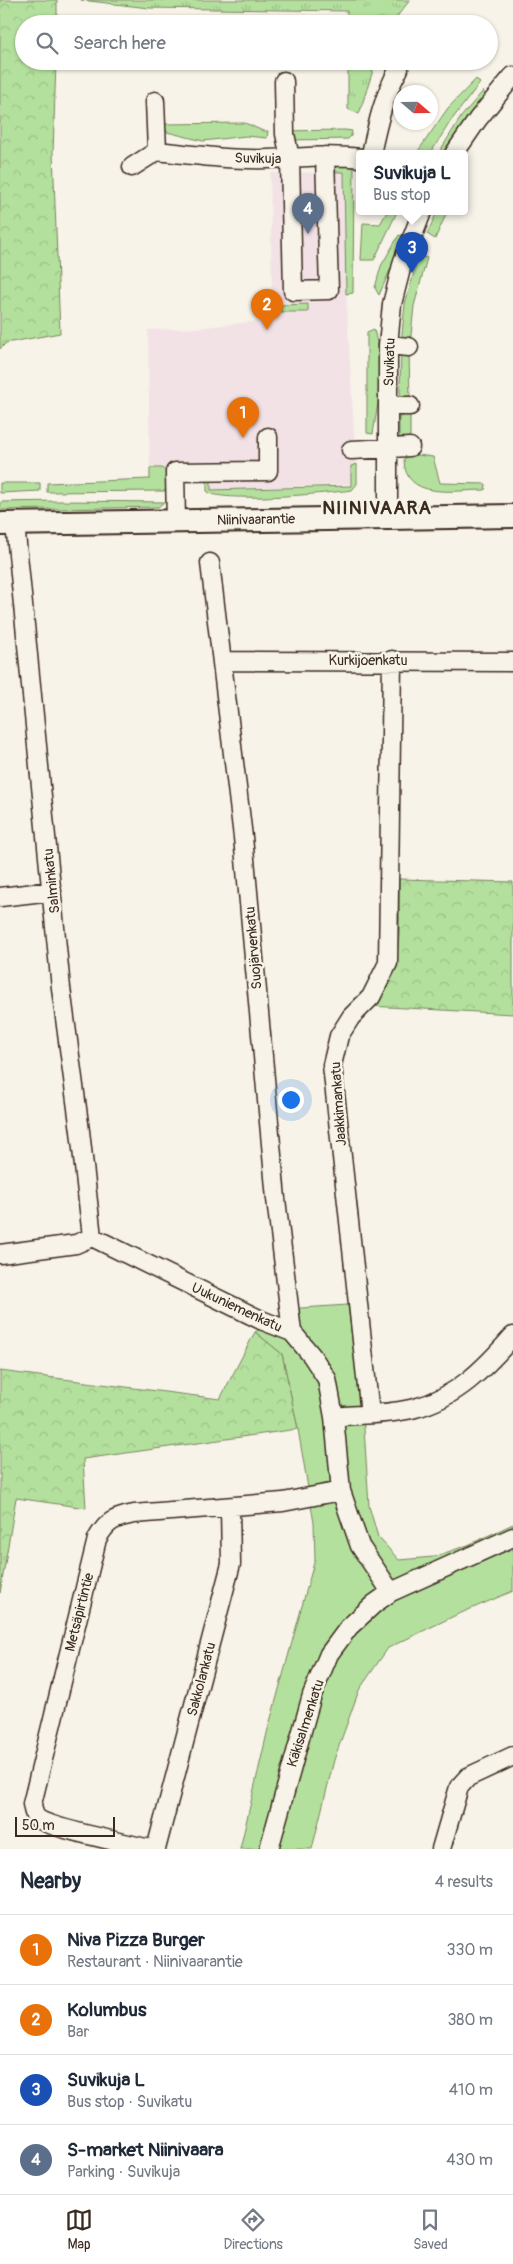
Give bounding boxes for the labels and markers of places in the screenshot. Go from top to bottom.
pin: 4 [292,193,324,234]
pin: 3 [396,232,428,273]
pin: 2 [251,289,283,330]
pin: 1 [227,397,259,438]

